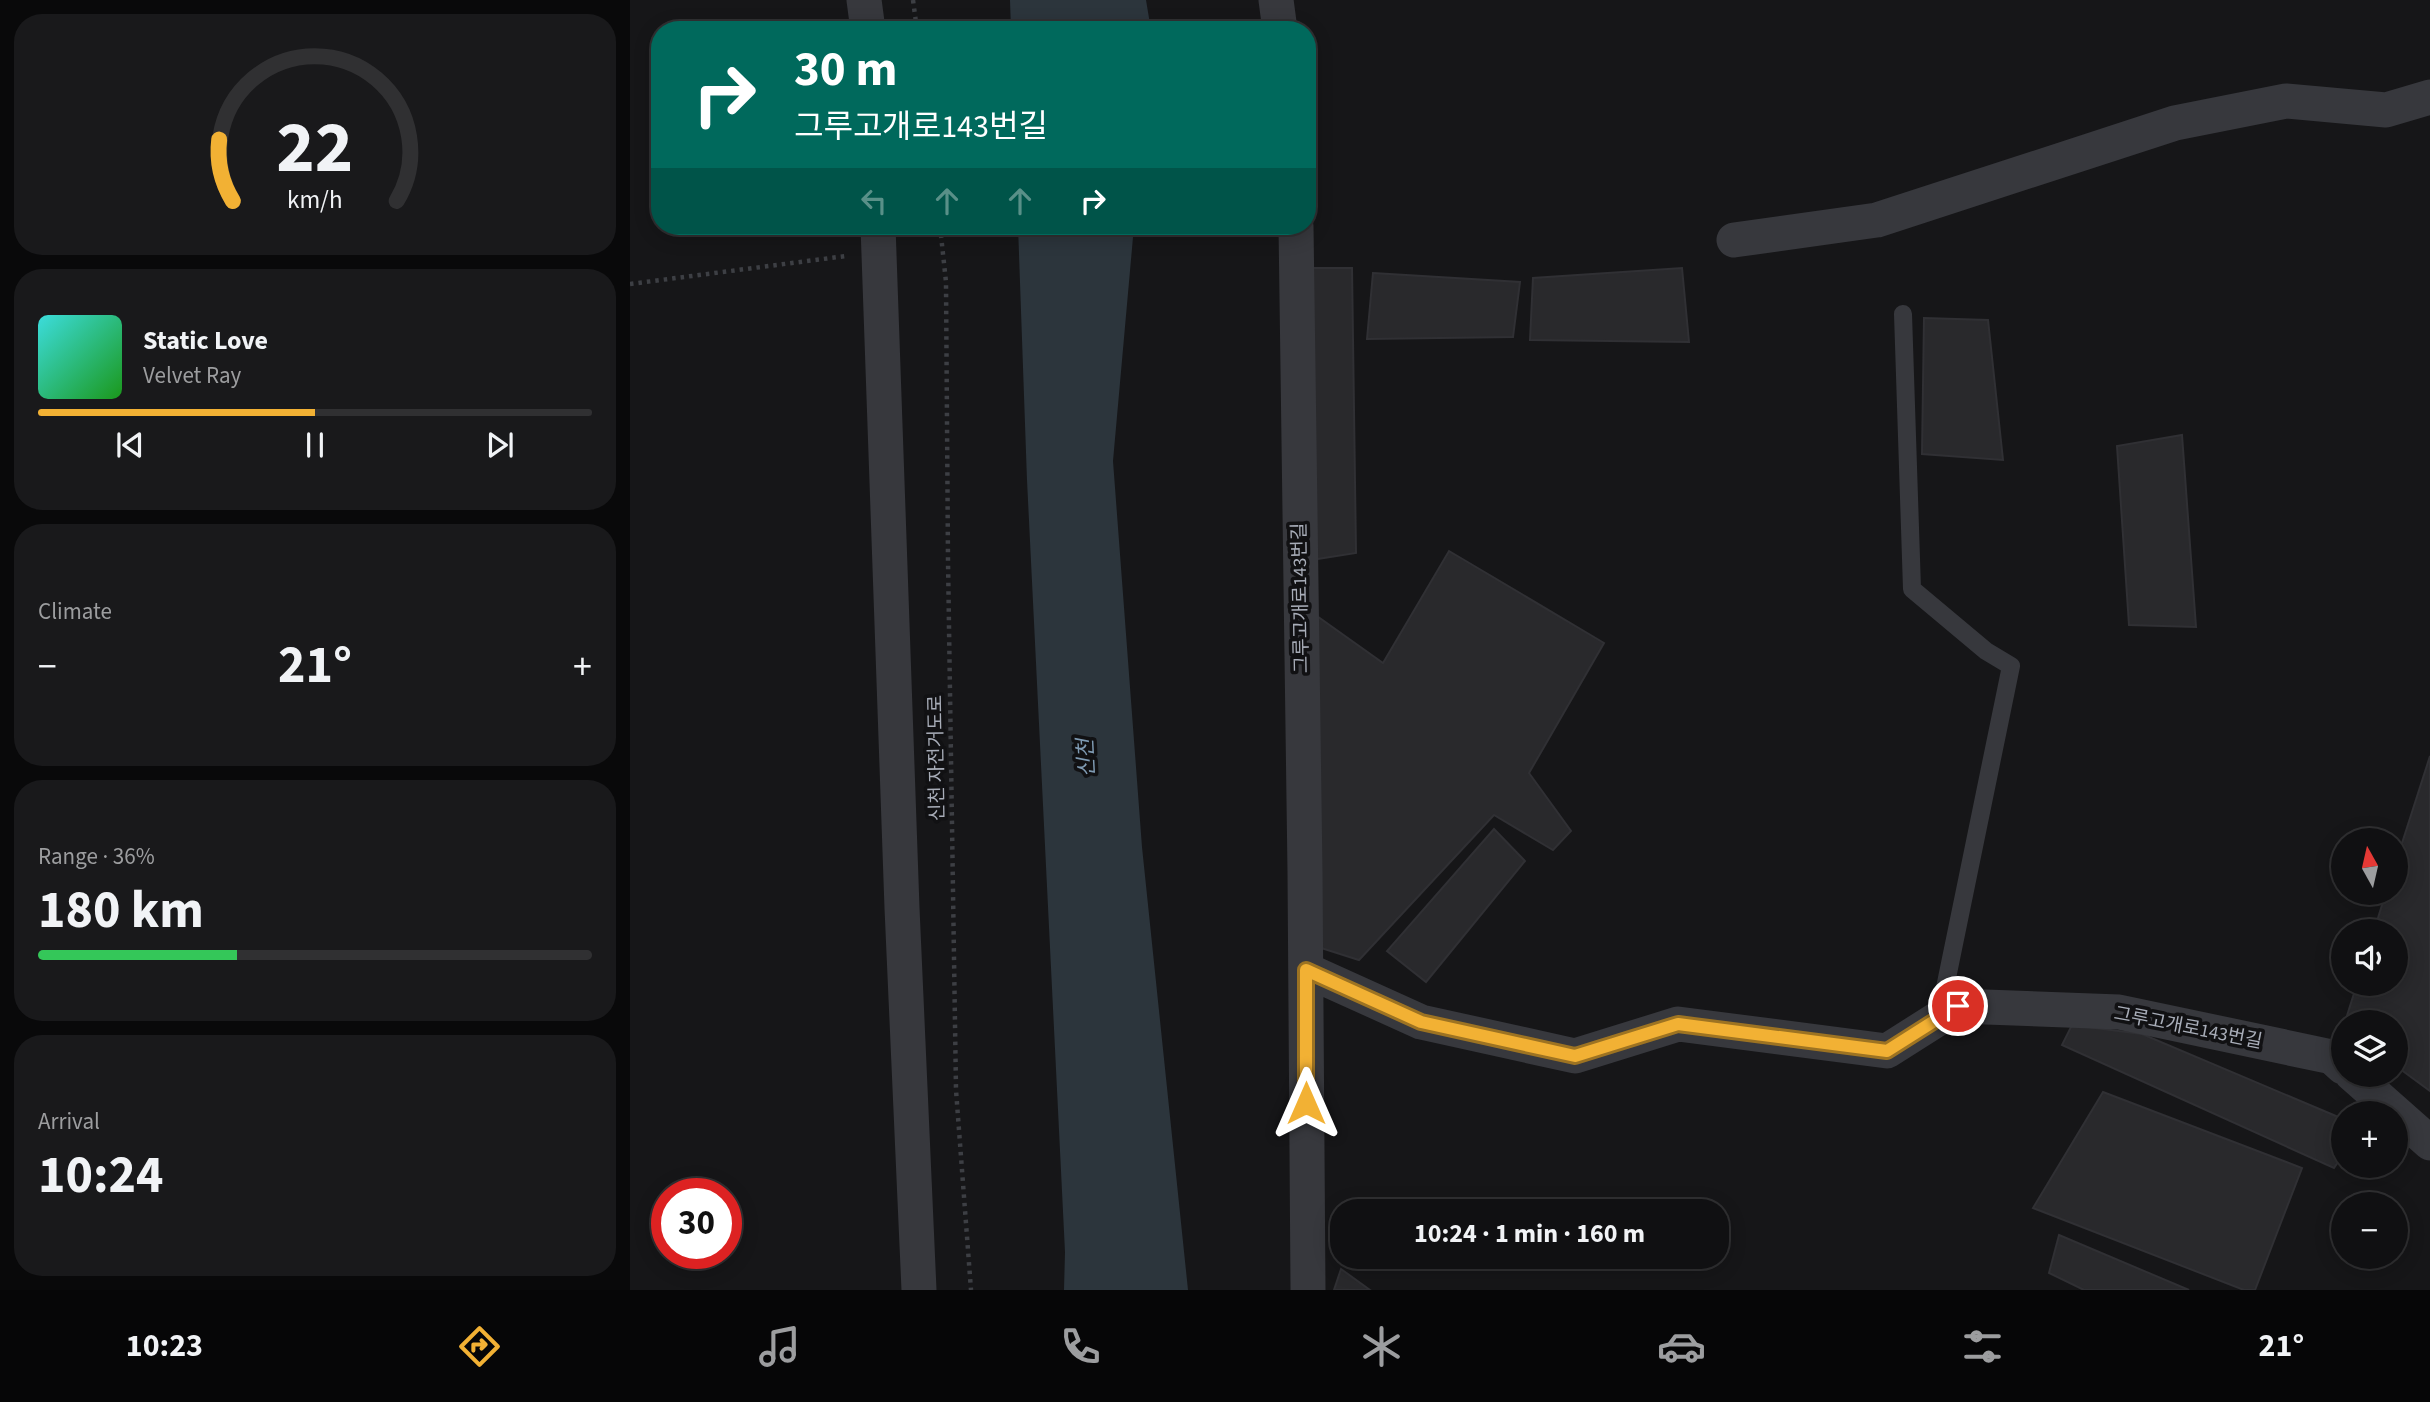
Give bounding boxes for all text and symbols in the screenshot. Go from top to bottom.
text: 30 m [794,35,898,105]
icon: right [679,49,770,140]
text: 22 [277,96,353,200]
text: 그루고개로143번길 [794,104,1048,150]
text: km/h [287,181,343,217]
icon: left [855,182,893,220]
icon: ahead [928,182,966,220]
icon: ahead [1001,182,1039,220]
icon: right [1074,182,1112,220]
text: Static Love [143,322,268,359]
text: Velvet Ray [143,359,241,392]
icon: previous [111,426,149,464]
icon: pause [296,426,334,464]
icon: next [481,426,519,464]
street label: 그루고개로143번길 [1286,522,1316,674]
text: Climate [38,595,112,628]
text: 21° [278,629,352,703]
text: − [38,640,57,694]
text: + [573,640,592,694]
street label: 신천 자전거도로 [922,695,952,821]
water label: 신천 [1070,735,1102,778]
north arrow [2331,828,2408,905]
map controls [2331,828,2408,1269]
text: Range · 36% [38,840,155,873]
text: 180 km [38,874,204,948]
button: sound [2331,919,2408,996]
pin [1928,976,1988,1036]
icon: arrive [1939,987,1977,1025]
street label: 그루고개로143번길 [2111,1000,2265,1056]
button: layers [2331,1010,2408,1087]
position arrow [1269,1066,1343,1140]
button: + [2331,1101,2408,1178]
text: Arrival [38,1105,100,1138]
text: 10:24 [38,1139,163,1213]
speed limit sign: 30 [651,1178,742,1269]
button: − [2331,1192,2408,1269]
text: 10:24 · 1 min · 160 m [1414,1215,1645,1252]
icon: directions [455,1322,504,1371]
icon: music [755,1322,804,1371]
icon: phone [1056,1322,1105,1371]
icon: climate [1357,1322,1406,1371]
icon: car [1657,1322,1706,1371]
icon: filters [1958,1322,2007,1371]
text: 10:23 [126,1323,203,1369]
text: 21° [2259,1323,2304,1369]

